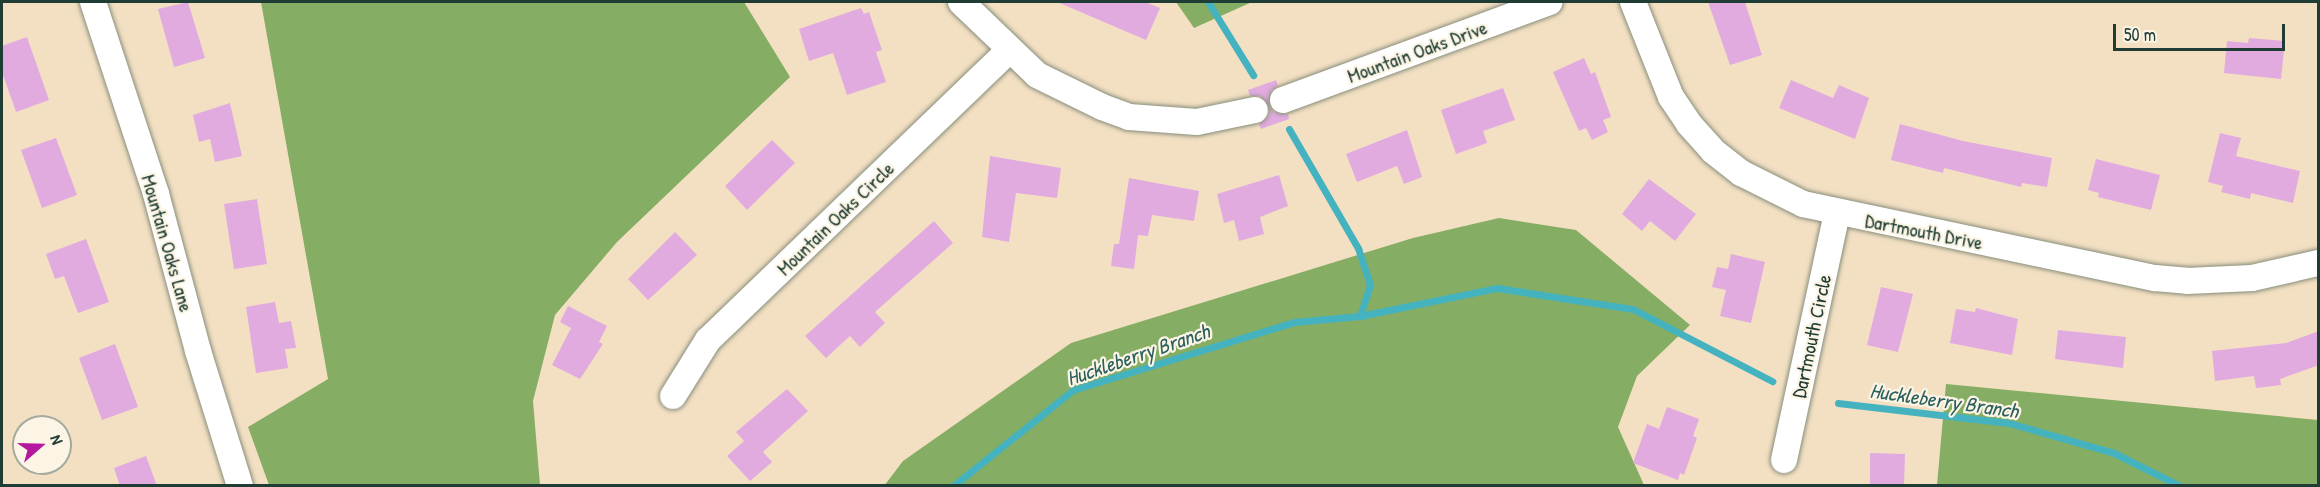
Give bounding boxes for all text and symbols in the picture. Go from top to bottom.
scale bar [2116,12,2288,50]
street label: Mountain Oaks Drive [1344,15,1490,87]
text: 50 m [2124,22,2156,47]
street label: Mountain Oaks Circle [771,156,899,280]
street label: Mountain Oaks Lane [137,172,199,314]
street label: Dartmouth Drive [1863,208,1985,254]
street label: Dartmouth Circle [1786,272,1836,400]
water label: Huckleberry Branch [1063,319,1213,391]
water label: Huckleberry Branch [1868,378,2020,424]
north arrow [12,415,72,475]
text: N [45,432,69,447]

